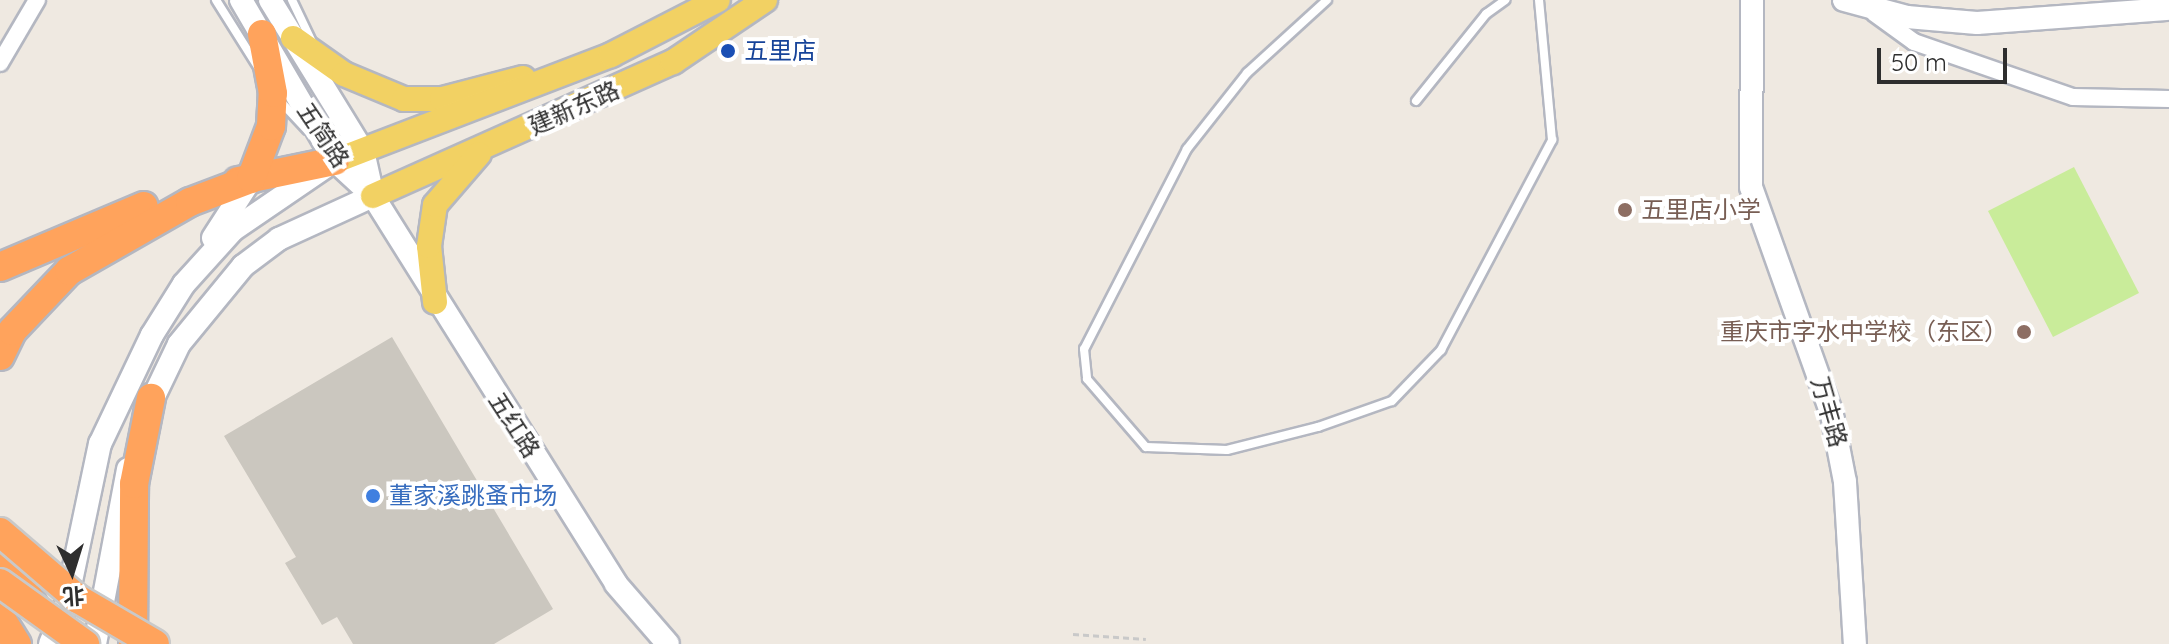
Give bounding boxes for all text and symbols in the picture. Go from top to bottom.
scale bar [1881,32,2011,82]
place label: 五里店 [744,37,816,65]
marker: 五里店 [719,42,737,60]
text: 50 m [1891,47,1947,77]
street label: 建新东路 [524,75,624,141]
street label: 五简路 [291,97,355,173]
place label: 五里店小学 [1641,196,1761,224]
marker: 五里店小学 [1616,201,1634,219]
place label: 重庆市字水中学校（东区） [1720,318,2008,346]
marker: 重庆市字水中学校（东区） [2015,323,2033,341]
street label: 万丰路 [1805,373,1853,451]
street label: 五红路 [482,387,546,463]
place label: 董家溪跳蚤市场 [389,482,557,510]
marker: 董家溪跳蚤市场 [364,487,382,505]
north arrow [32,532,112,612]
text: 北 [62,581,86,611]

